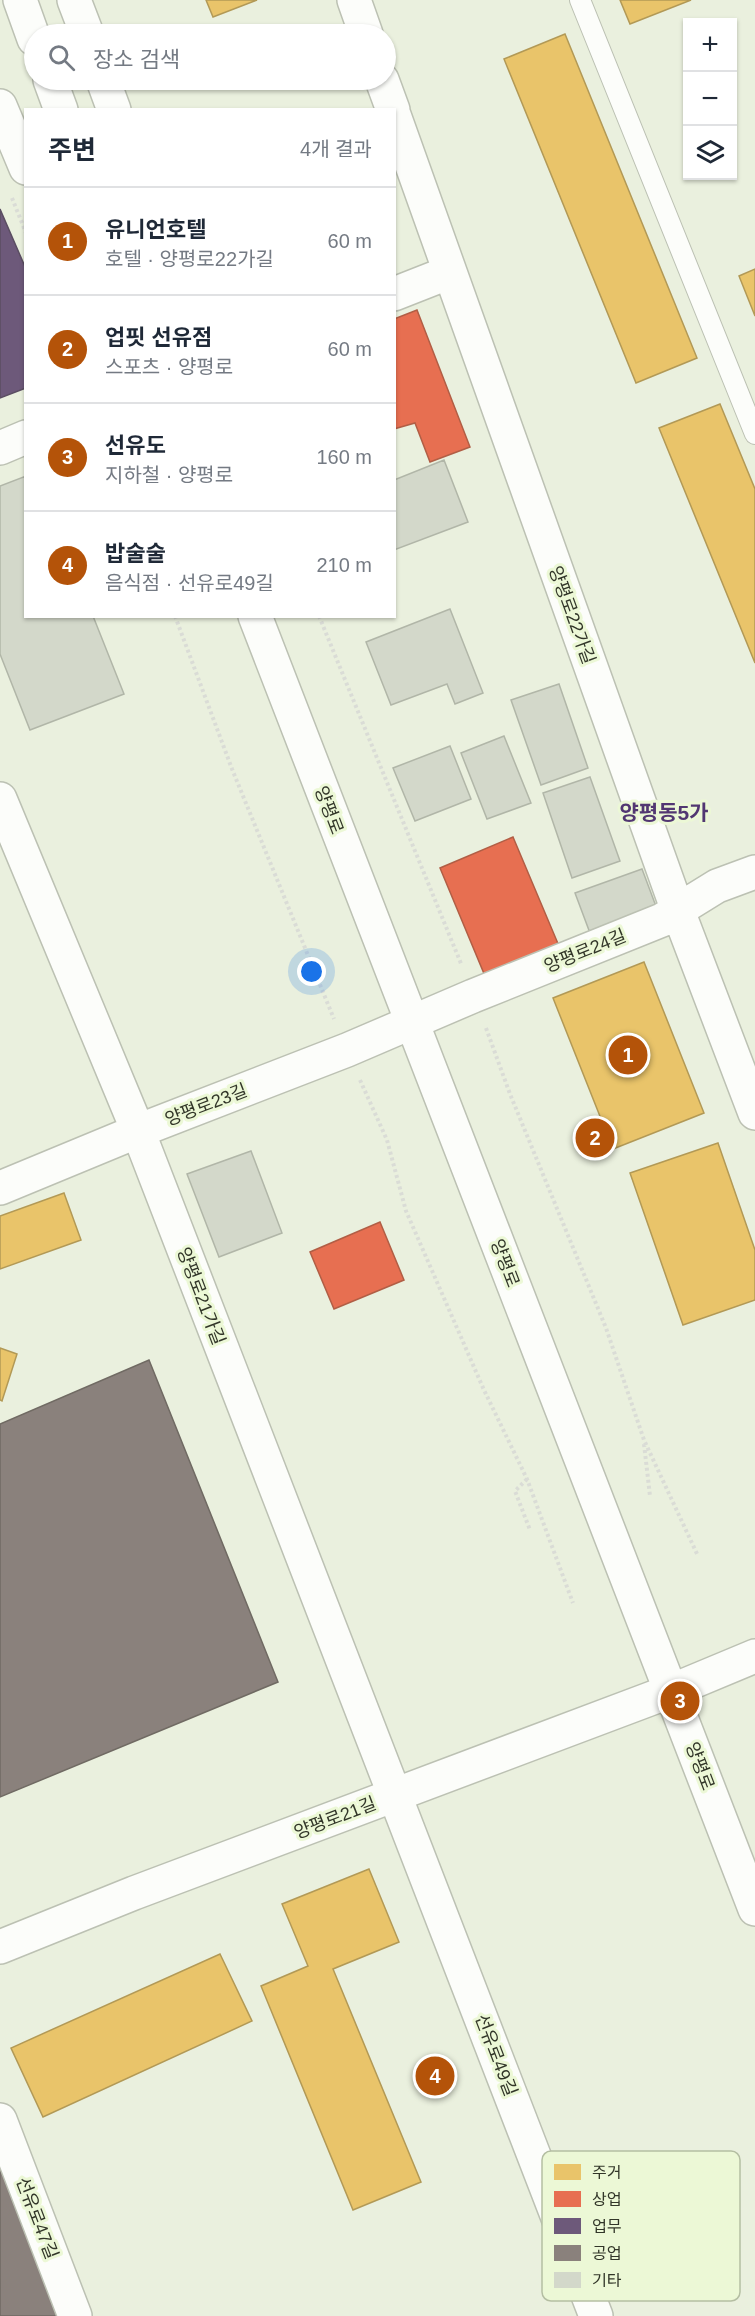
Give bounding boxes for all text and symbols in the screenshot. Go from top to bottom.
map controls [683,18,737,180]
button: + [683,18,737,72]
search box [24,24,396,90]
icon: search [45,41,78,74]
text: 장소 검색 [93,47,180,72]
button: − [683,72,737,126]
button: layers [683,126,737,180]
text: 주변 [48,135,96,165]
text: 4개 결과 [300,138,372,160]
text: 유니언호텔 [105,217,206,242]
text: 1 [62,230,73,252]
text: 60 m [328,230,372,252]
text: 호텔 · 양평로22가길 [105,248,274,270]
text: 업핏 선유점 [105,325,212,350]
text: 2 [62,338,73,360]
text: 60 m [328,338,372,360]
text: 스포츠 · 양평로 [105,356,233,378]
text: 선유도 [105,433,166,458]
text: 3 [62,446,73,468]
text: 160 m [316,446,372,468]
text: 지하철 · 양평로 [105,464,233,486]
text: 밥술술 [105,541,166,566]
text: 4 [62,554,73,576]
text: 210 m [316,554,372,576]
street label: 양평로22가길 [545,563,599,667]
text: 음식점 · 선유로49길 [105,572,274,594]
street label: 양평로 [311,783,347,837]
district label: 양평동5가 [620,801,708,824]
street label: 양평로24길 [541,926,629,976]
your location [297,957,326,986]
pin: 1 [608,1032,648,1078]
street label: 양평로23길 [162,1080,250,1130]
pin: 2 [576,1116,614,1160]
street label: 양평로 [487,1236,523,1290]
street label: 양평로21가길 [173,1244,229,1348]
pin: 3 [660,1678,700,1724]
street label: 양평로 [682,1739,718,1793]
street label: 양평로21길 [291,1793,379,1843]
street label: 선유로49길 [471,2011,521,2099]
pin: 4 [416,2054,454,2098]
legend [542,2151,740,2301]
text: 주거 [592,2164,621,2181]
street label: 선유로47길 [12,2174,62,2262]
text: 상업 [592,2191,621,2208]
text: 업무 [592,2218,622,2235]
text: 공업 [592,2245,621,2262]
text: 기타 [592,2272,622,2289]

